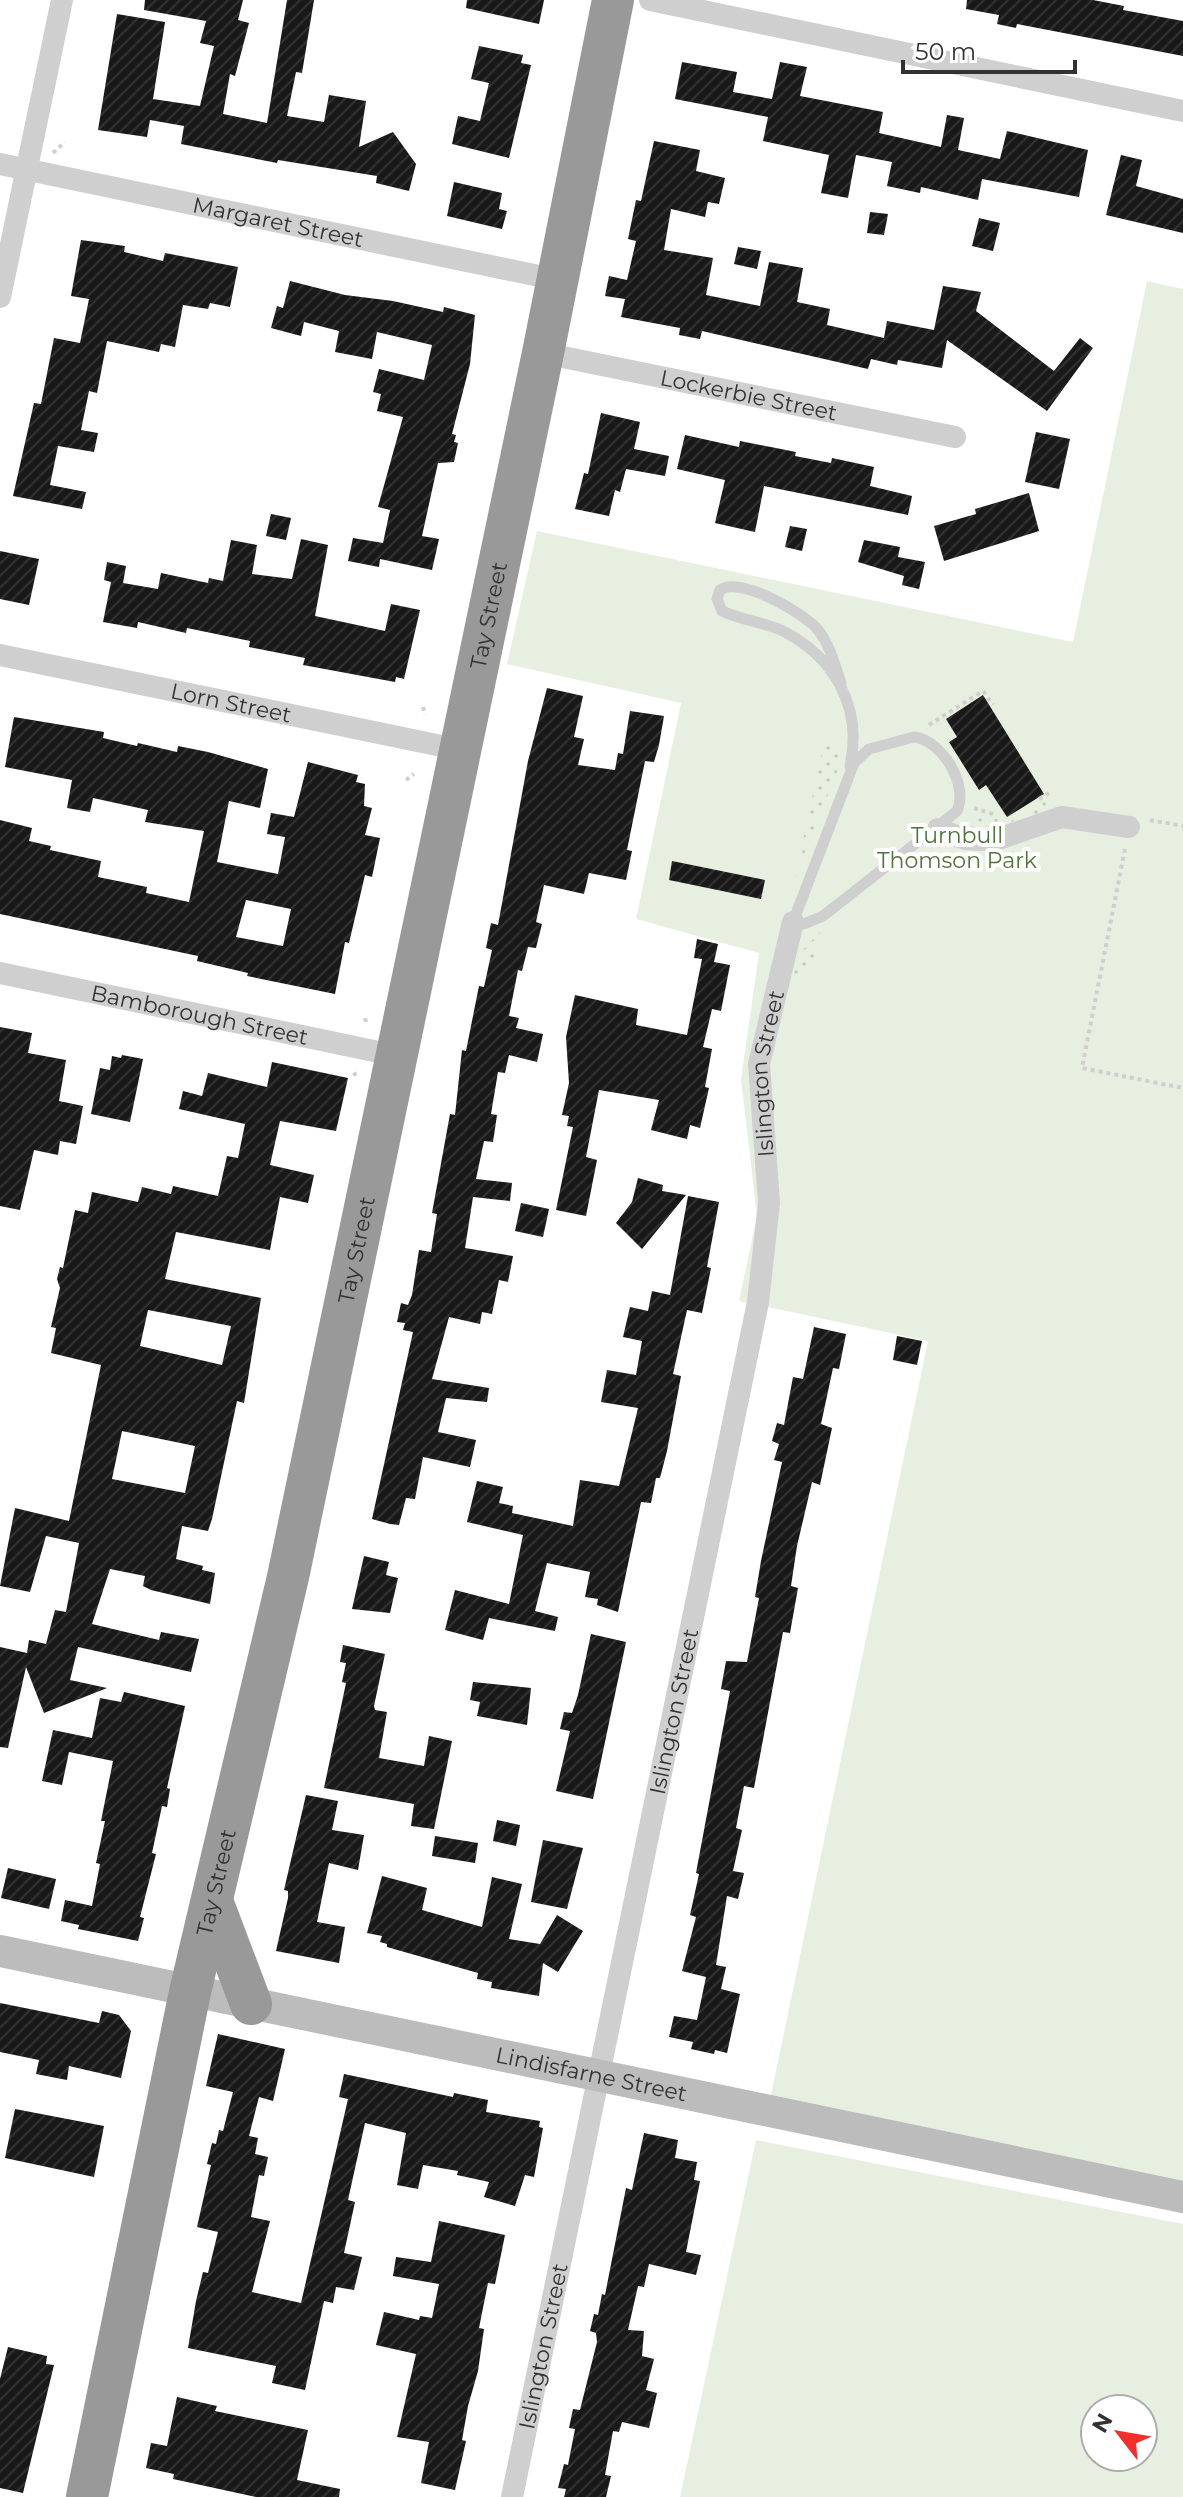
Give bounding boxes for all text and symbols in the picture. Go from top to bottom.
scale bar [903,24,1075,74]
text: 50 m [915,37,976,66]
street label: Margaret Street [190,191,366,253]
street label: Lockerbie Street [658,364,840,426]
street label: Tay Street [464,559,513,671]
street label: Lorn Street [168,677,294,728]
park label: Turnbull Thomson Park [877,822,1038,874]
street label: Bamborough Street [89,979,311,1050]
street label: Islington Street [745,988,790,1158]
street label: Tay Street [332,1194,380,1306]
street label: Islington Street [643,1626,704,1797]
street label: Tay Street [190,1826,242,1938]
street label: Lindisfarne Street [493,2041,689,2107]
street label: Islington Street [513,2261,573,2432]
north arrow [1079,2393,1159,2473]
text: N [1086,2408,1118,2438]

